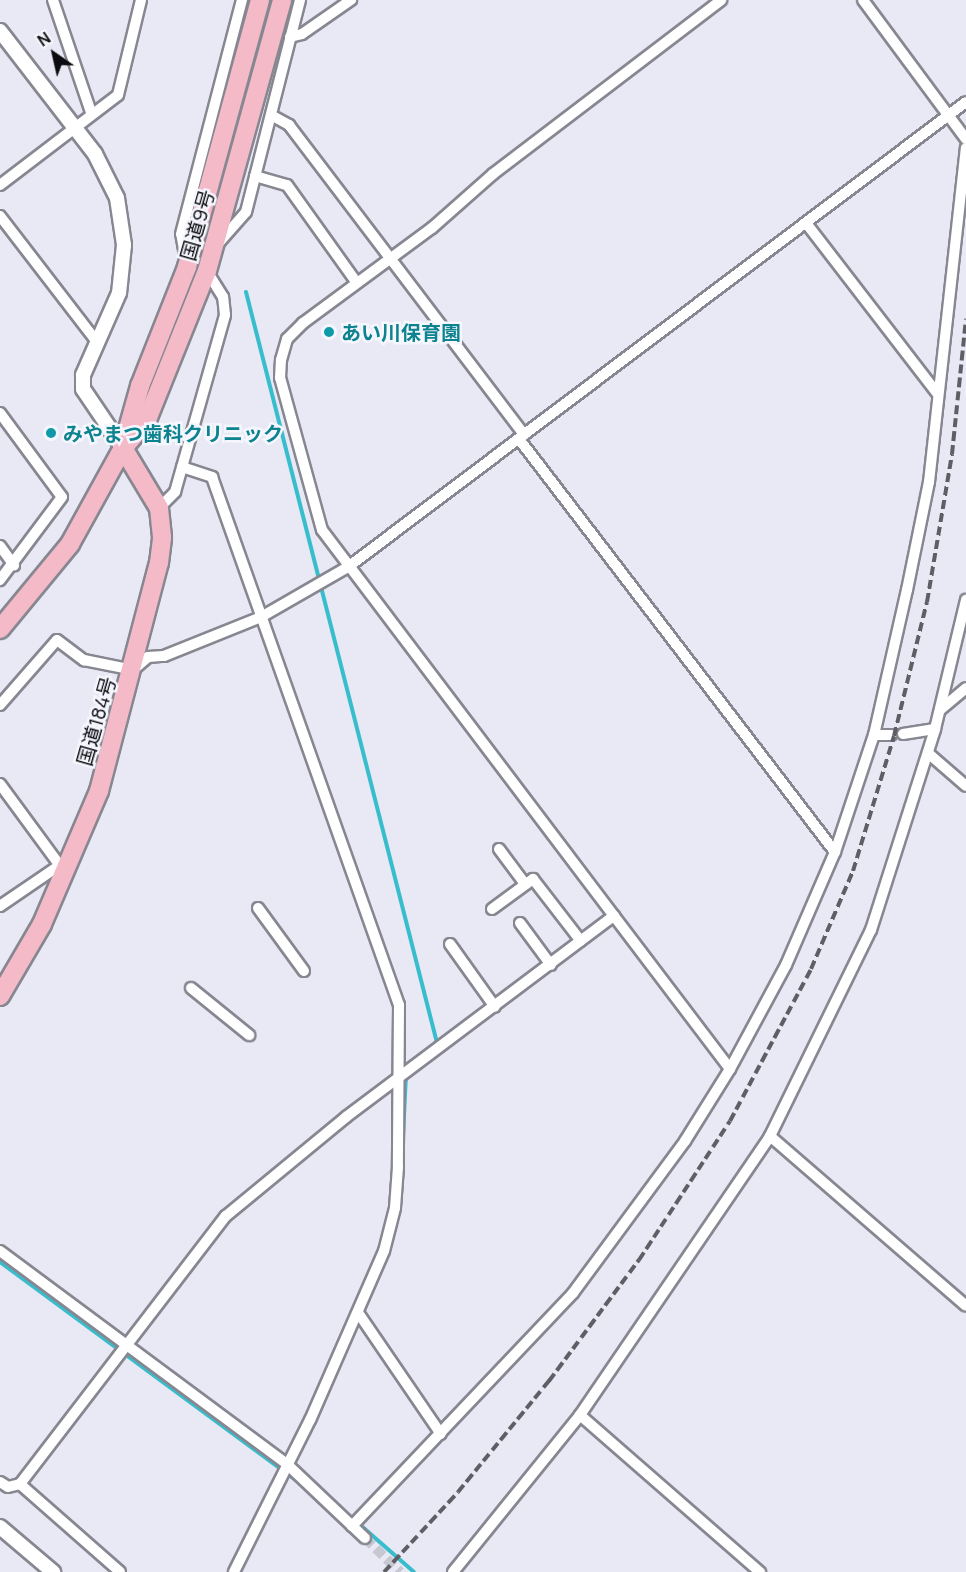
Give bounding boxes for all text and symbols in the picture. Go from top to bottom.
north arrow [24,24,84,84]
text: N [33,27,55,51]
street label: 国道9号 [175,187,219,263]
place label: あい川保育園 [341,320,461,344]
marker: あい川保育園 [322,325,336,339]
place label: みやまつ歯科クリニック [63,421,283,445]
marker: みやまつ歯科クリニック [44,426,58,440]
street label: 国道184号 [72,674,120,768]

